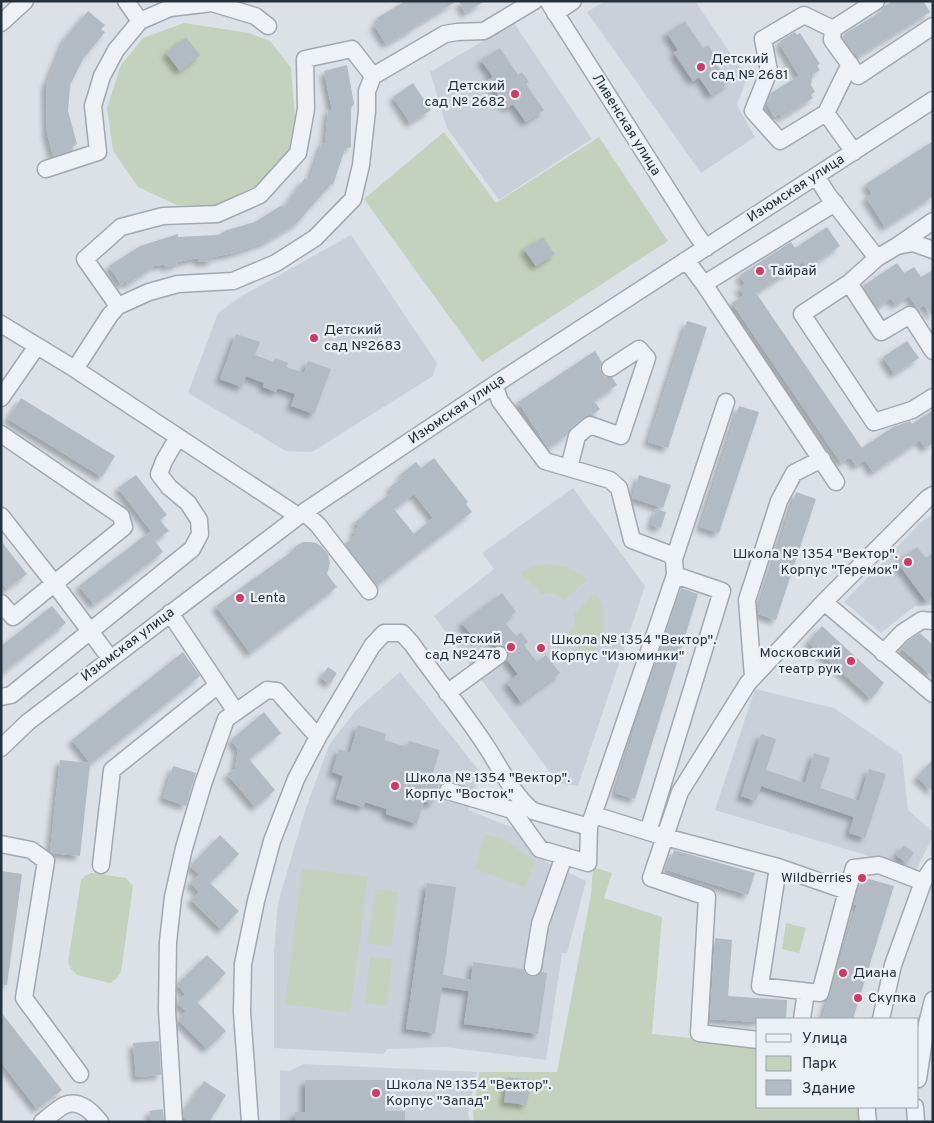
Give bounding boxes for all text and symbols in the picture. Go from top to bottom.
place label: Детский сад № 2681 [711,51,788,84]
marker: Детский сад № 2681 [695,61,707,73]
street label: Ливенская улица [588,71,664,179]
place label: Детский сад № 2682 [424,78,505,111]
marker: Детский сад № 2682 [509,88,521,100]
street label: Изюмская улица [744,151,848,227]
place label: Тайрай [770,263,817,280]
marker: Тайрай [754,265,766,277]
place label: Детский сад №2683 [324,322,401,355]
marker: Детский сад №2683 [308,332,320,344]
street label: Изюмская улица [406,371,508,449]
place label: Школа № 1354 "Вектор". Корпус "Теремок" [733,546,898,579]
marker: Школа № 1354 "Вектор". Корпус "Теремок" [902,556,914,568]
place label: Lenta [250,590,286,607]
marker: Lenta [234,592,246,604]
street label: Изюмская улица [78,604,178,686]
place label: Детский сад №2478 [425,631,501,664]
place label: Школа № 1354 "Вектор". Корпус "Изюминки" [551,632,716,665]
marker: Детский сад №2478 [505,641,517,653]
marker: Школа № 1354 "Вектор". Корпус "Изюминки" [535,642,547,654]
place label: Московский театр рук [760,645,841,678]
marker: Московский театр рук [845,655,857,667]
place label: Школа № 1354 "Вектор". Корпус "Восток" [405,770,570,803]
marker: Школа № 1354 "Вектор". Корпус "Восток" [389,780,401,792]
place label: Wildberries [781,870,852,887]
marker: Wildberries [856,872,868,884]
place label: Диана [853,965,897,982]
marker: Диана [837,967,849,979]
place label: Скупка [868,990,916,1007]
marker: Скупка [852,992,864,1004]
legend [756,1018,919,1108]
text: Улица [802,1030,847,1049]
text: Парк [802,1055,837,1074]
place label: Школа № 1354 "Вектор". Корпус "Запад" [386,1077,551,1110]
text: Здание [802,1080,855,1099]
marker: Школа № 1354 "Вектор". Корпус "Запад" [370,1087,382,1099]

